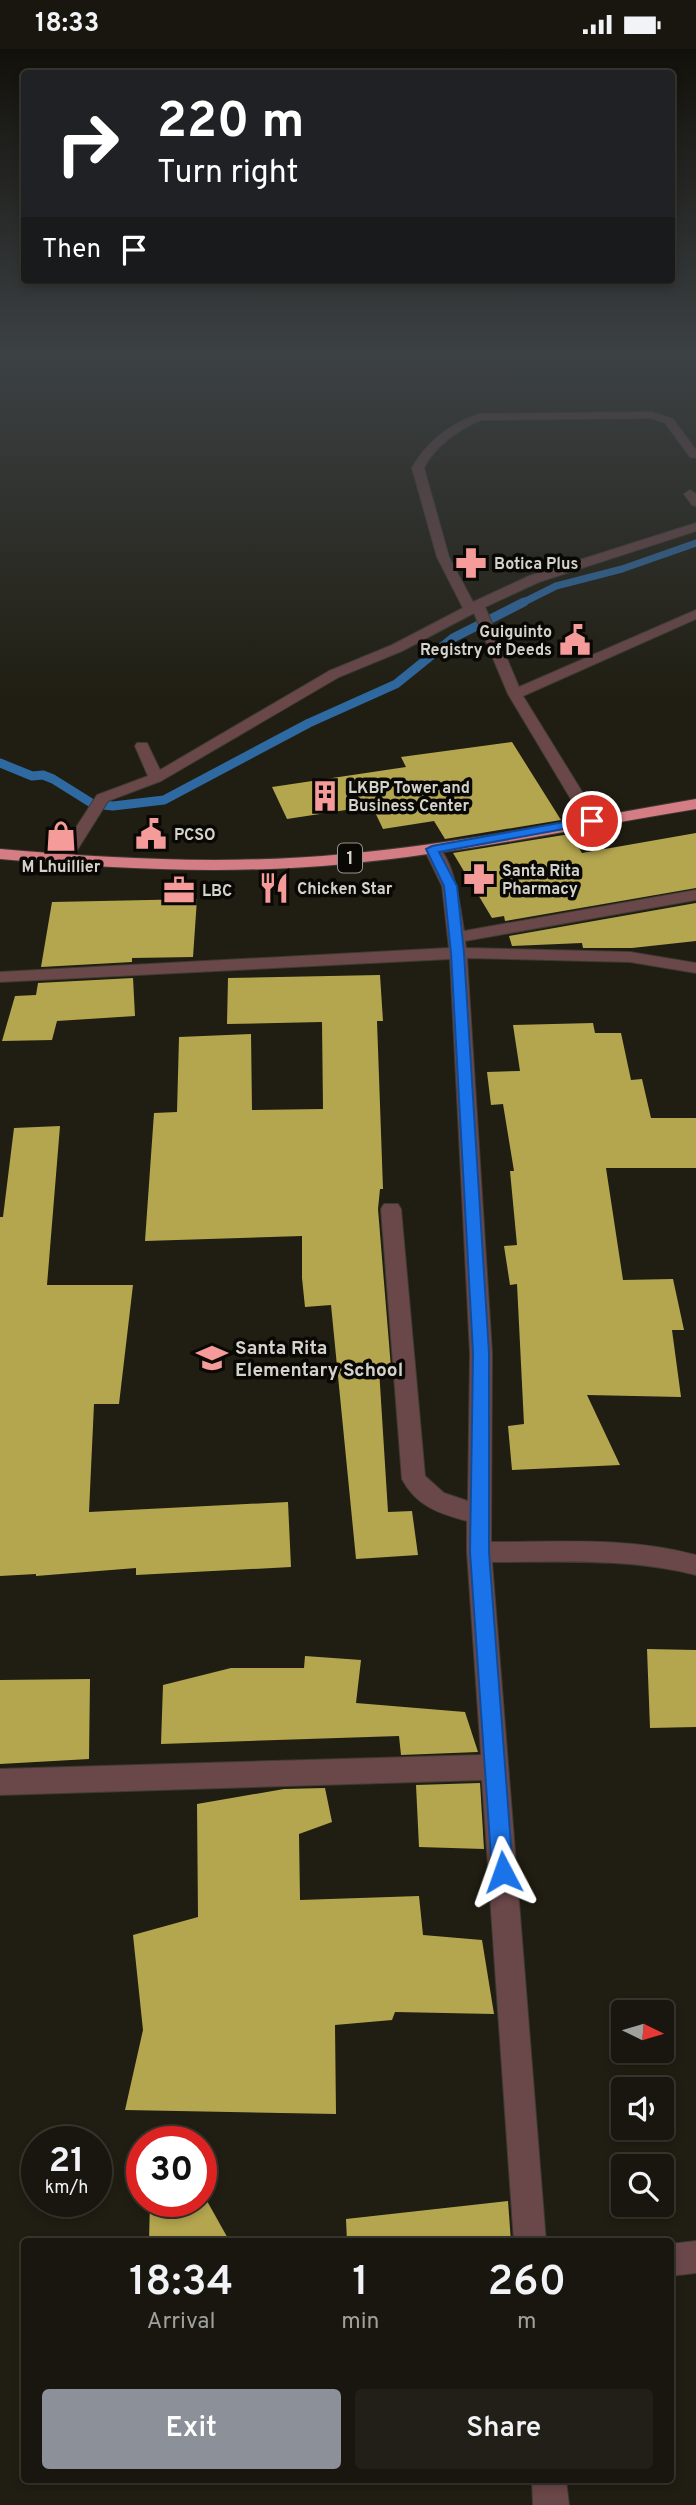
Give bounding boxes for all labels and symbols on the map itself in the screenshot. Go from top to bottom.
pharmacy icon: Botica Plus [454,546,488,580]
place label: Botica Plus [494,555,578,575]
place label: Guiguinto Registry of Deeds [420,623,552,661]
public building icon: Guiguinto Registry of Deeds [558,623,592,657]
building icon: LKBP Tower and Business Center [308,779,342,813]
place label: LKBP Tower and Business Center [348,779,470,817]
pin [562,791,622,851]
public building icon: PCSO [134,817,168,851]
shop icon: M Lhuillier [44,819,78,853]
place label: PCSO [174,826,216,846]
road number: 1 [338,843,362,873]
place label: M Lhuillier [22,858,101,878]
pharmacy icon: Santa Rita Pharmacy [462,862,496,896]
place label: Santa Rita Pharmacy [502,862,580,900]
restaurant icon: Chicken Star [257,871,291,905]
office icon: LBC [162,873,196,907]
place label: Chicken Star [297,880,393,900]
place label: LBC [202,882,232,902]
place label: Santa Rita Elementary School [235,1337,403,1383]
school or university icon: Santa Rita Elementary School [195,1341,229,1375]
position arrow [466,1835,540,1909]
north arrow [611,2000,674,2063]
speed limit sign: 30 [126,2126,217,2217]

